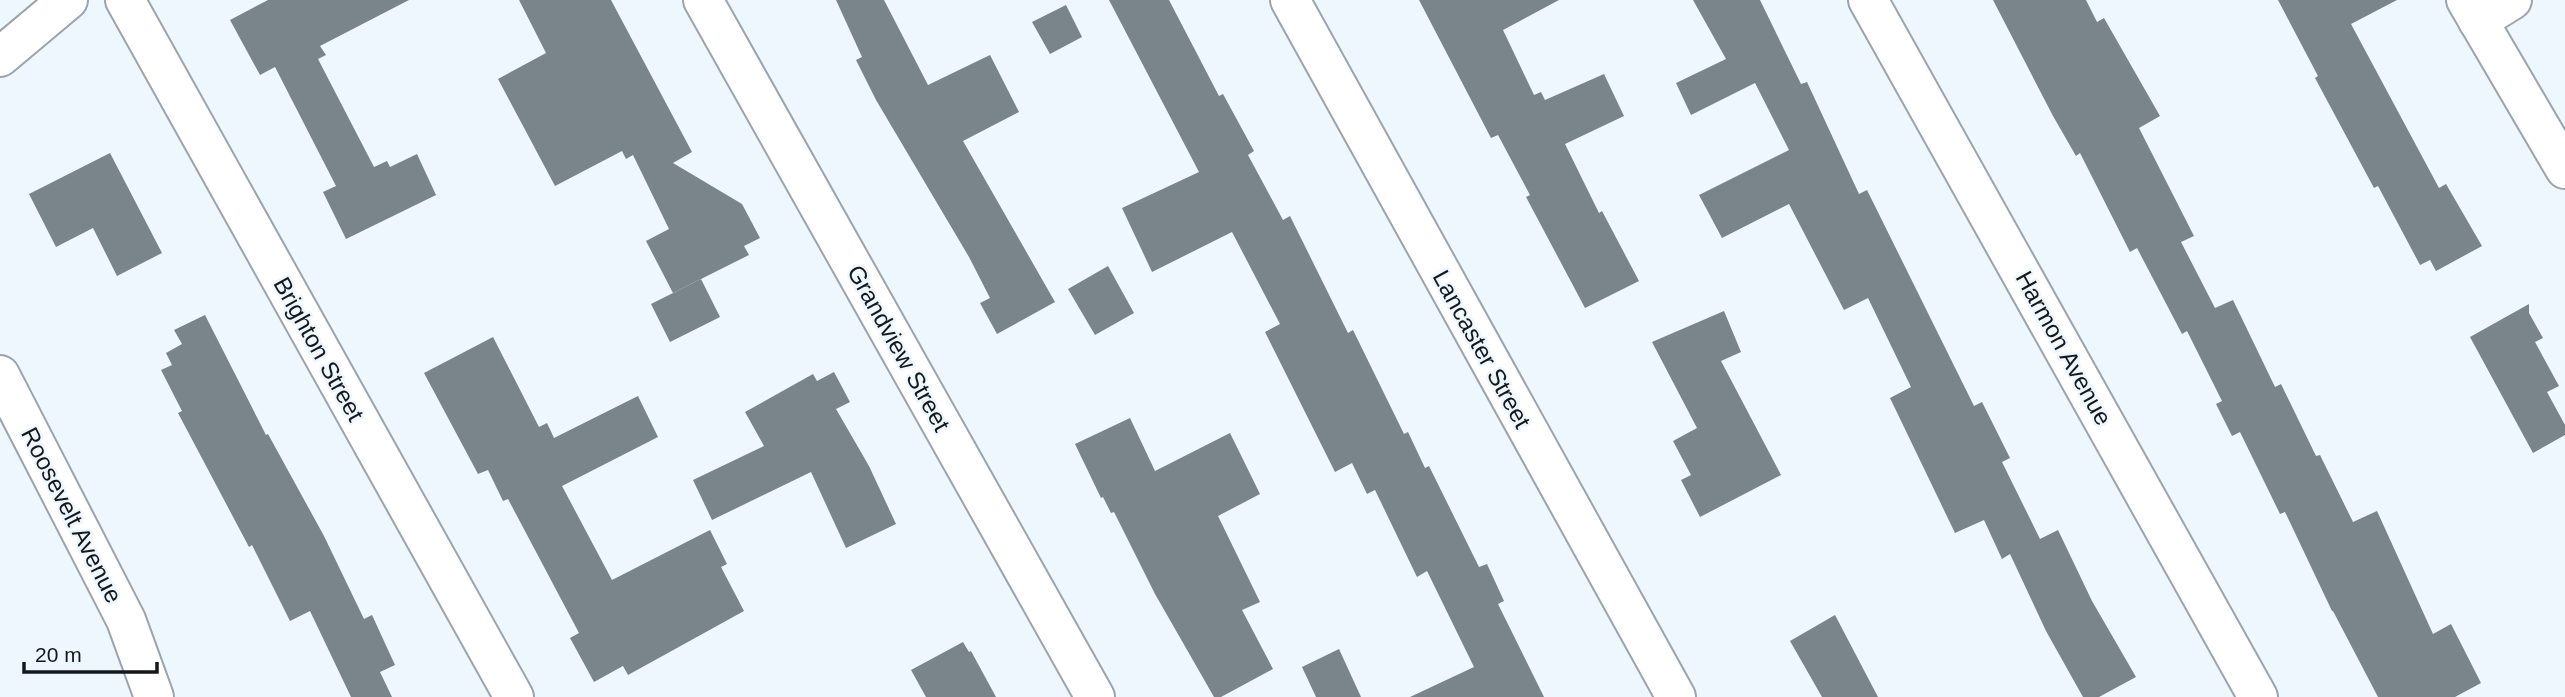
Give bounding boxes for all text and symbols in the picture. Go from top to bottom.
street label: Grandview Street [842,260,956,436]
street label: Lancaster Street [1428,265,1537,433]
street label: Harmon Avenue [2011,266,2117,430]
street label: Brighton Street [268,272,370,426]
street label: Roosevelt Avenue [16,423,128,607]
scale bar [24,630,158,674]
text: 20 m [35,643,82,666]

